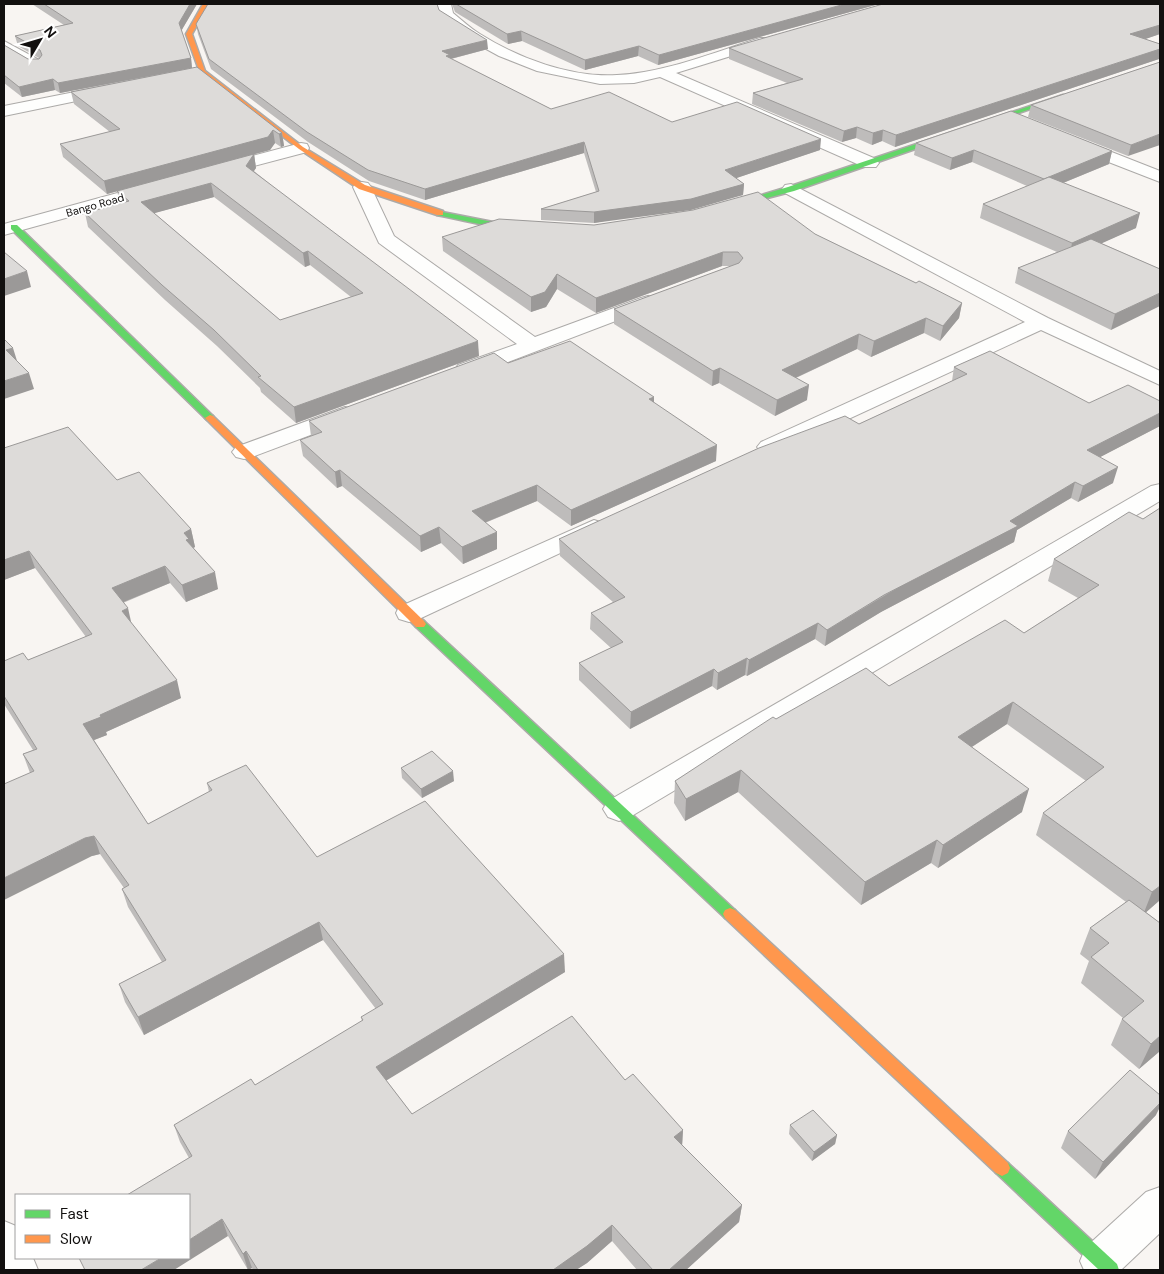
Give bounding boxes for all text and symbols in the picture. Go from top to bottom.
north arrow [15,15,65,65]
text: N [40,22,60,42]
street label: Bango Road [64,190,126,220]
legend [15,1194,190,1259]
text: Fast [60,1204,89,1224]
text: Slow [60,1229,93,1249]

